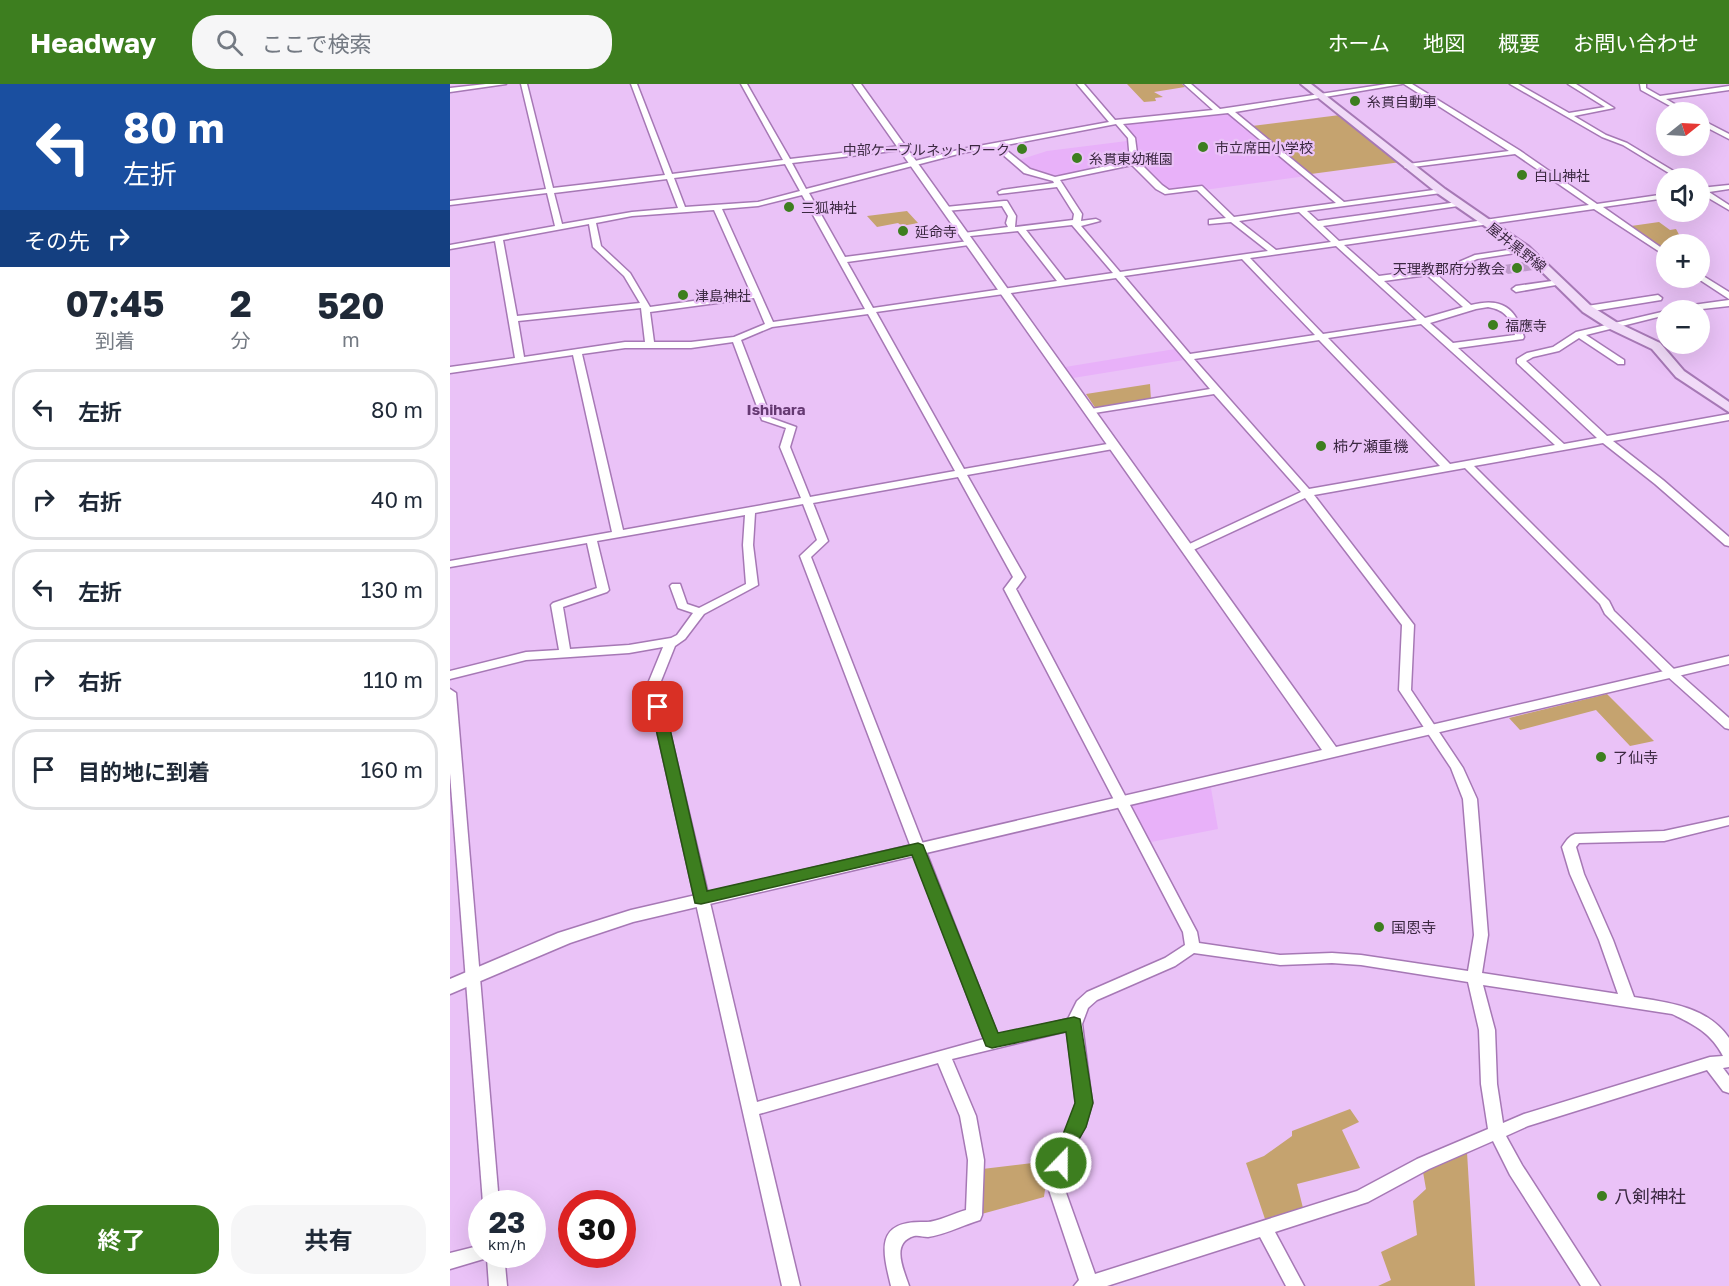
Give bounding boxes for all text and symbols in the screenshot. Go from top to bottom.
search box [192,15,612,69]
text: Headway [30,26,156,59]
icon: search [213,26,246,59]
text: ここで検索 [261,30,371,57]
text: ホーム [1328,30,1390,56]
text: 地図 [1423,30,1465,56]
text: 概要 [1498,30,1540,56]
text: お問い合わせ [1573,30,1699,56]
place label: 糸貫自動車 [1367,93,1437,110]
marker: 糸貫自動車 [1348,94,1362,108]
text: 80 m [123,102,224,152]
north arrow [1656,102,1710,156]
map controls [1656,102,1710,354]
icon: left [24,108,102,186]
place label: 市立席田小学校 [1215,139,1313,156]
marker: 市立席田小学校 [1196,140,1210,154]
place label: 中部ケーブルネットワーク [843,141,1010,158]
marker: 中部ケーブルネットワーク [1015,142,1029,156]
place label: 糸貫東幼稚園 [1089,150,1173,167]
marker: 糸貫東幼稚園 [1070,151,1084,165]
text: 左折 [123,158,177,190]
place label: 白山神社 [1534,167,1590,184]
marker: 白山神社 [1515,168,1529,182]
button: sound [1656,168,1710,222]
place label: 三狐神社 [801,199,857,216]
marker: 三狐神社 [782,200,796,214]
street label: 屋井黒野線 [1484,219,1550,275]
icon: right [102,222,135,255]
place label: 延命寺 [915,223,957,240]
marker: 延命寺 [896,224,910,238]
text: その先 [24,227,90,254]
button: + [1656,234,1710,288]
place label: 天理教郡府分教会 [1393,260,1505,277]
marker: 天理教郡府分教会 [1510,261,1524,275]
text: 07:45 [65,282,164,325]
text: 2 [230,282,252,325]
text: 520 [317,284,385,327]
place label: 津島神社 [695,287,751,304]
marker: 津島神社 [676,288,690,302]
button: − [1656,300,1710,354]
place label: 福應寺 [1505,317,1547,334]
marker: 福應寺 [1486,318,1500,332]
text: m [342,327,360,351]
text: 到着 [95,328,135,352]
text: 分 [231,328,251,352]
icon: left [27,393,60,426]
text: 80 m [371,396,423,423]
text: 左折 [78,398,122,425]
district label: Ishihara [747,400,806,418]
place label: 柿ケ瀬重機 [1333,437,1408,455]
marker: 柿ケ瀬重機 [1314,439,1328,453]
icon: right [27,483,60,516]
text: 40 m [371,486,423,513]
text: 右折 [78,488,122,515]
icon: left [27,573,60,606]
text: 130 m [361,576,423,603]
text: 左折 [78,578,122,605]
icon: right [27,663,60,696]
text: 110 m [363,666,423,693]
text: 右折 [78,668,122,695]
pin [632,681,683,732]
icon: arrive [641,690,674,723]
place label: 了仙寺 [1613,748,1658,766]
marker: 了仙寺 [1594,750,1608,764]
icon: arrive [27,753,60,786]
text: 160 m [360,756,423,783]
text: 目的地に到着 [78,758,210,785]
place label: 国恩寺 [1391,918,1436,936]
marker: 国恩寺 [1372,920,1386,934]
position arrow [1029,1131,1093,1195]
place label: 八剣神社 [1614,1185,1686,1207]
marker: 八剣神社 [1595,1189,1609,1203]
speed limit sign: 30 [558,1190,636,1268]
text: 23 [489,1204,525,1240]
button: 終了 [24,1205,219,1274]
button: 共有 [231,1205,426,1274]
text: km/h [488,1235,526,1253]

